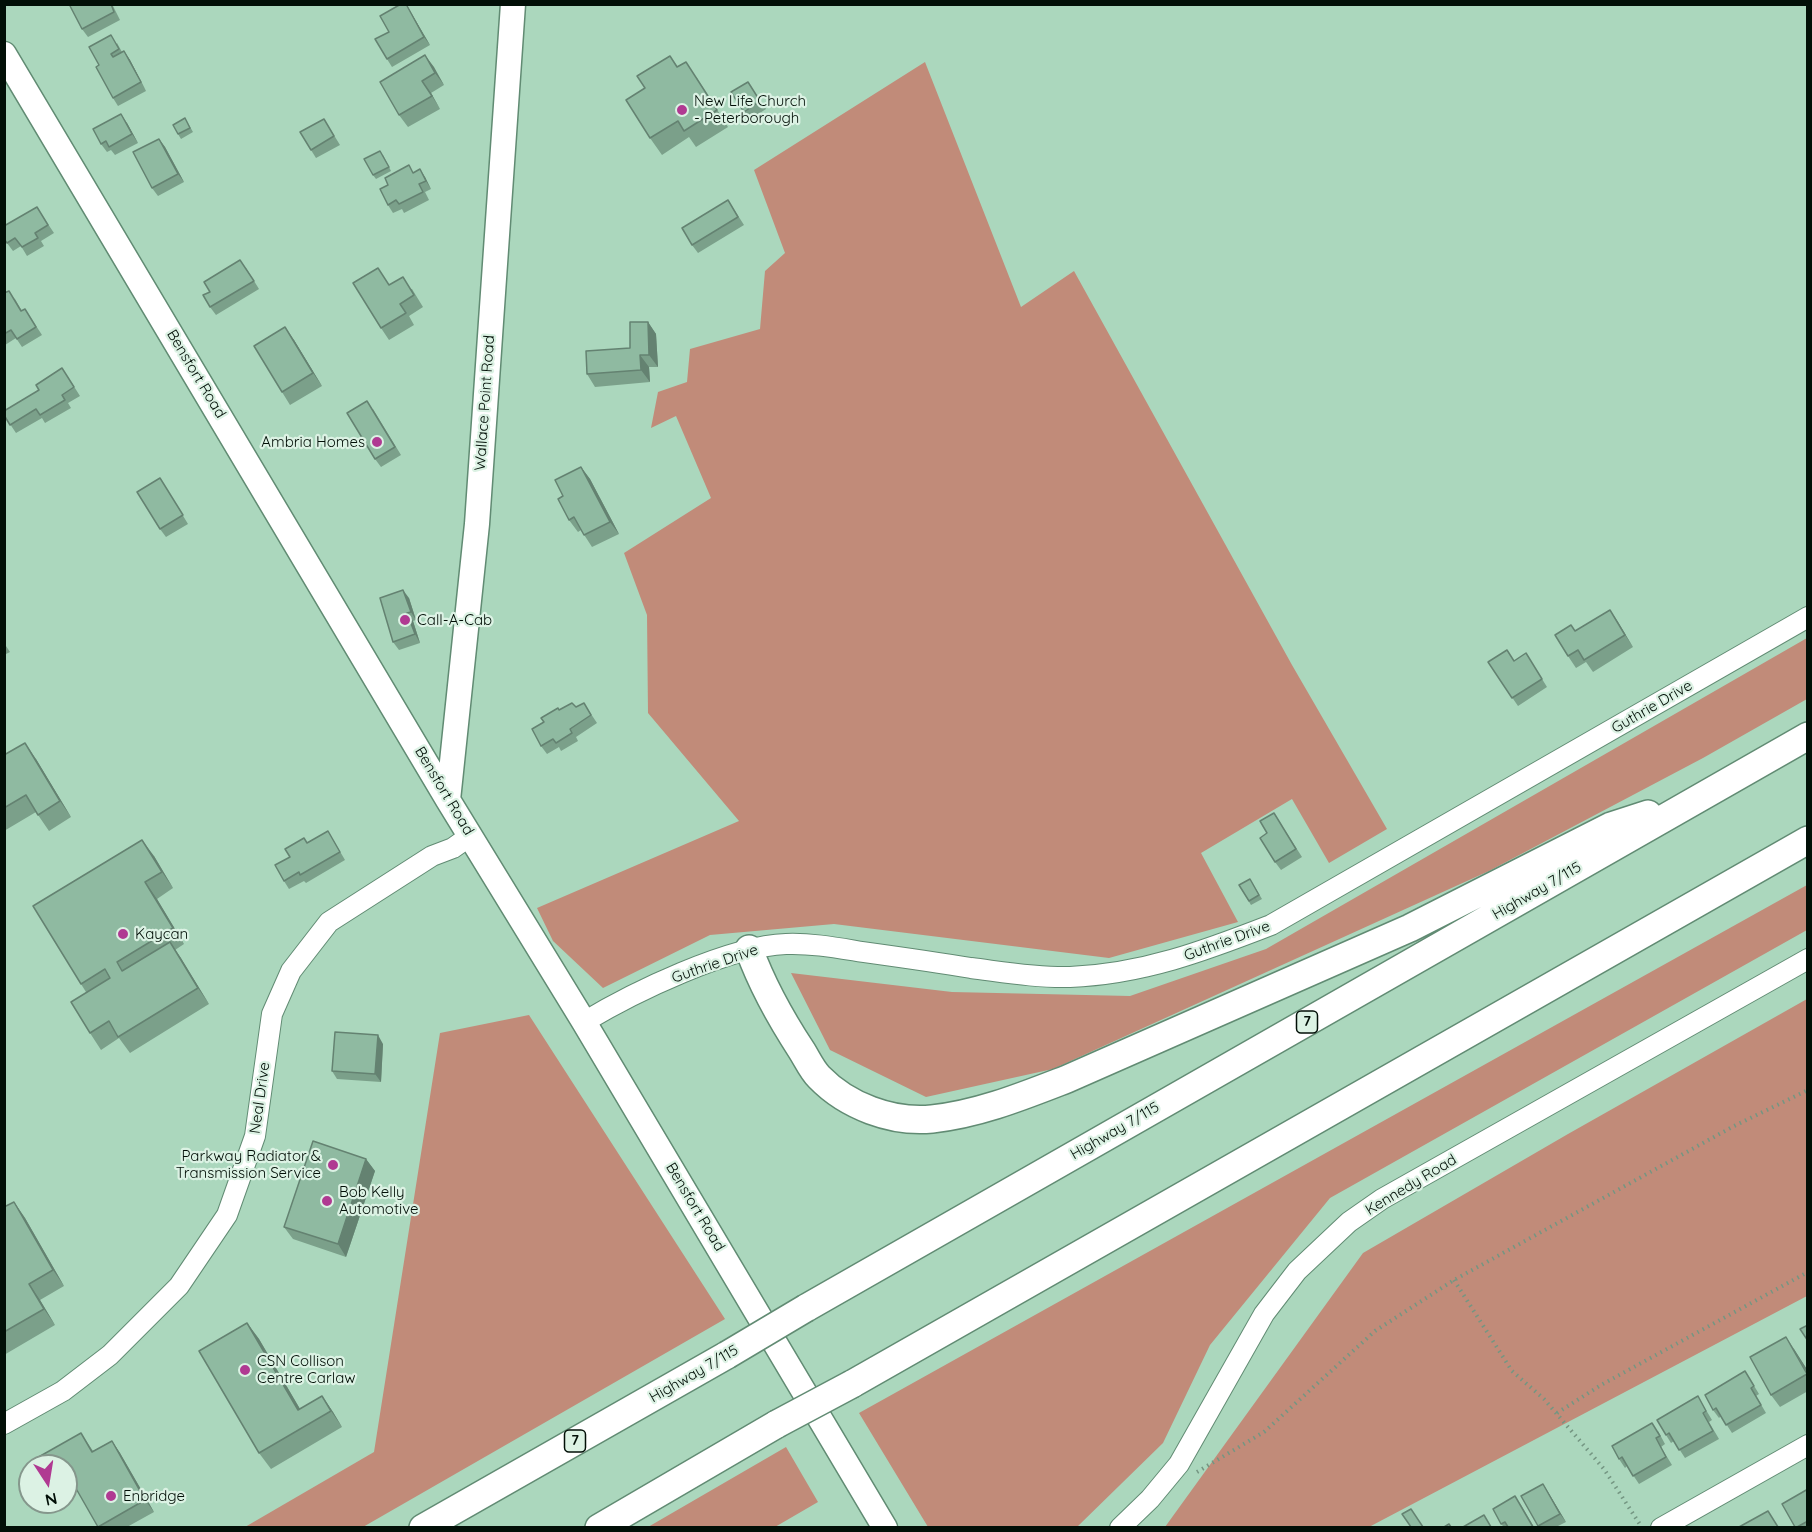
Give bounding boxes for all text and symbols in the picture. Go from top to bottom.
place label: New Life Church - Peterborough [694,92,806,127]
marker: New Life Church - Peterborough [675,103,689,117]
street label: Bensfort Road [163,327,229,421]
street label: Wallace Point Road [471,335,499,471]
place label: Ambria Homes [261,433,365,451]
marker: Ambria Homes [370,435,384,449]
place label: Call-A-Cab [417,611,492,629]
marker: Call-A-Cab [398,613,412,627]
street label: Guthrie Drive [1608,677,1696,737]
street label: Bensfort Road [411,744,477,838]
street label: Highway 7/115 [1489,858,1585,924]
street label: Guthrie Drive [1182,917,1272,965]
place label: Kaycan [135,925,188,943]
marker: Kaycan [116,927,130,941]
street label: Guthrie Drive [669,941,761,987]
road number: 7 [1296,1011,1318,1033]
street label: Neal Drive [246,1061,274,1135]
street label: Highway 7/115 [1067,1098,1163,1164]
place label: Parkway Radiator & Transmission Service [176,1147,321,1182]
street label: Kennedy Road [1362,1151,1460,1219]
marker: Parkway Radiator & Transmission Service [326,1158,340,1172]
street label: Bensfort Road [662,1160,728,1254]
place label: Bob Kelly Automotive [339,1183,419,1218]
marker: Bob Kelly Automotive [320,1194,334,1208]
street label: Highway 7/115 [646,1341,742,1407]
place label: CSN Collison Centre Carlaw [257,1352,355,1387]
marker: CSN Collison Centre Carlaw [238,1363,252,1377]
road number: 7 [564,1430,586,1452]
north arrow [18,1454,78,1514]
place label: Enbridge [123,1487,185,1505]
text: N [44,1489,59,1511]
marker: Enbridge [104,1489,118,1503]

